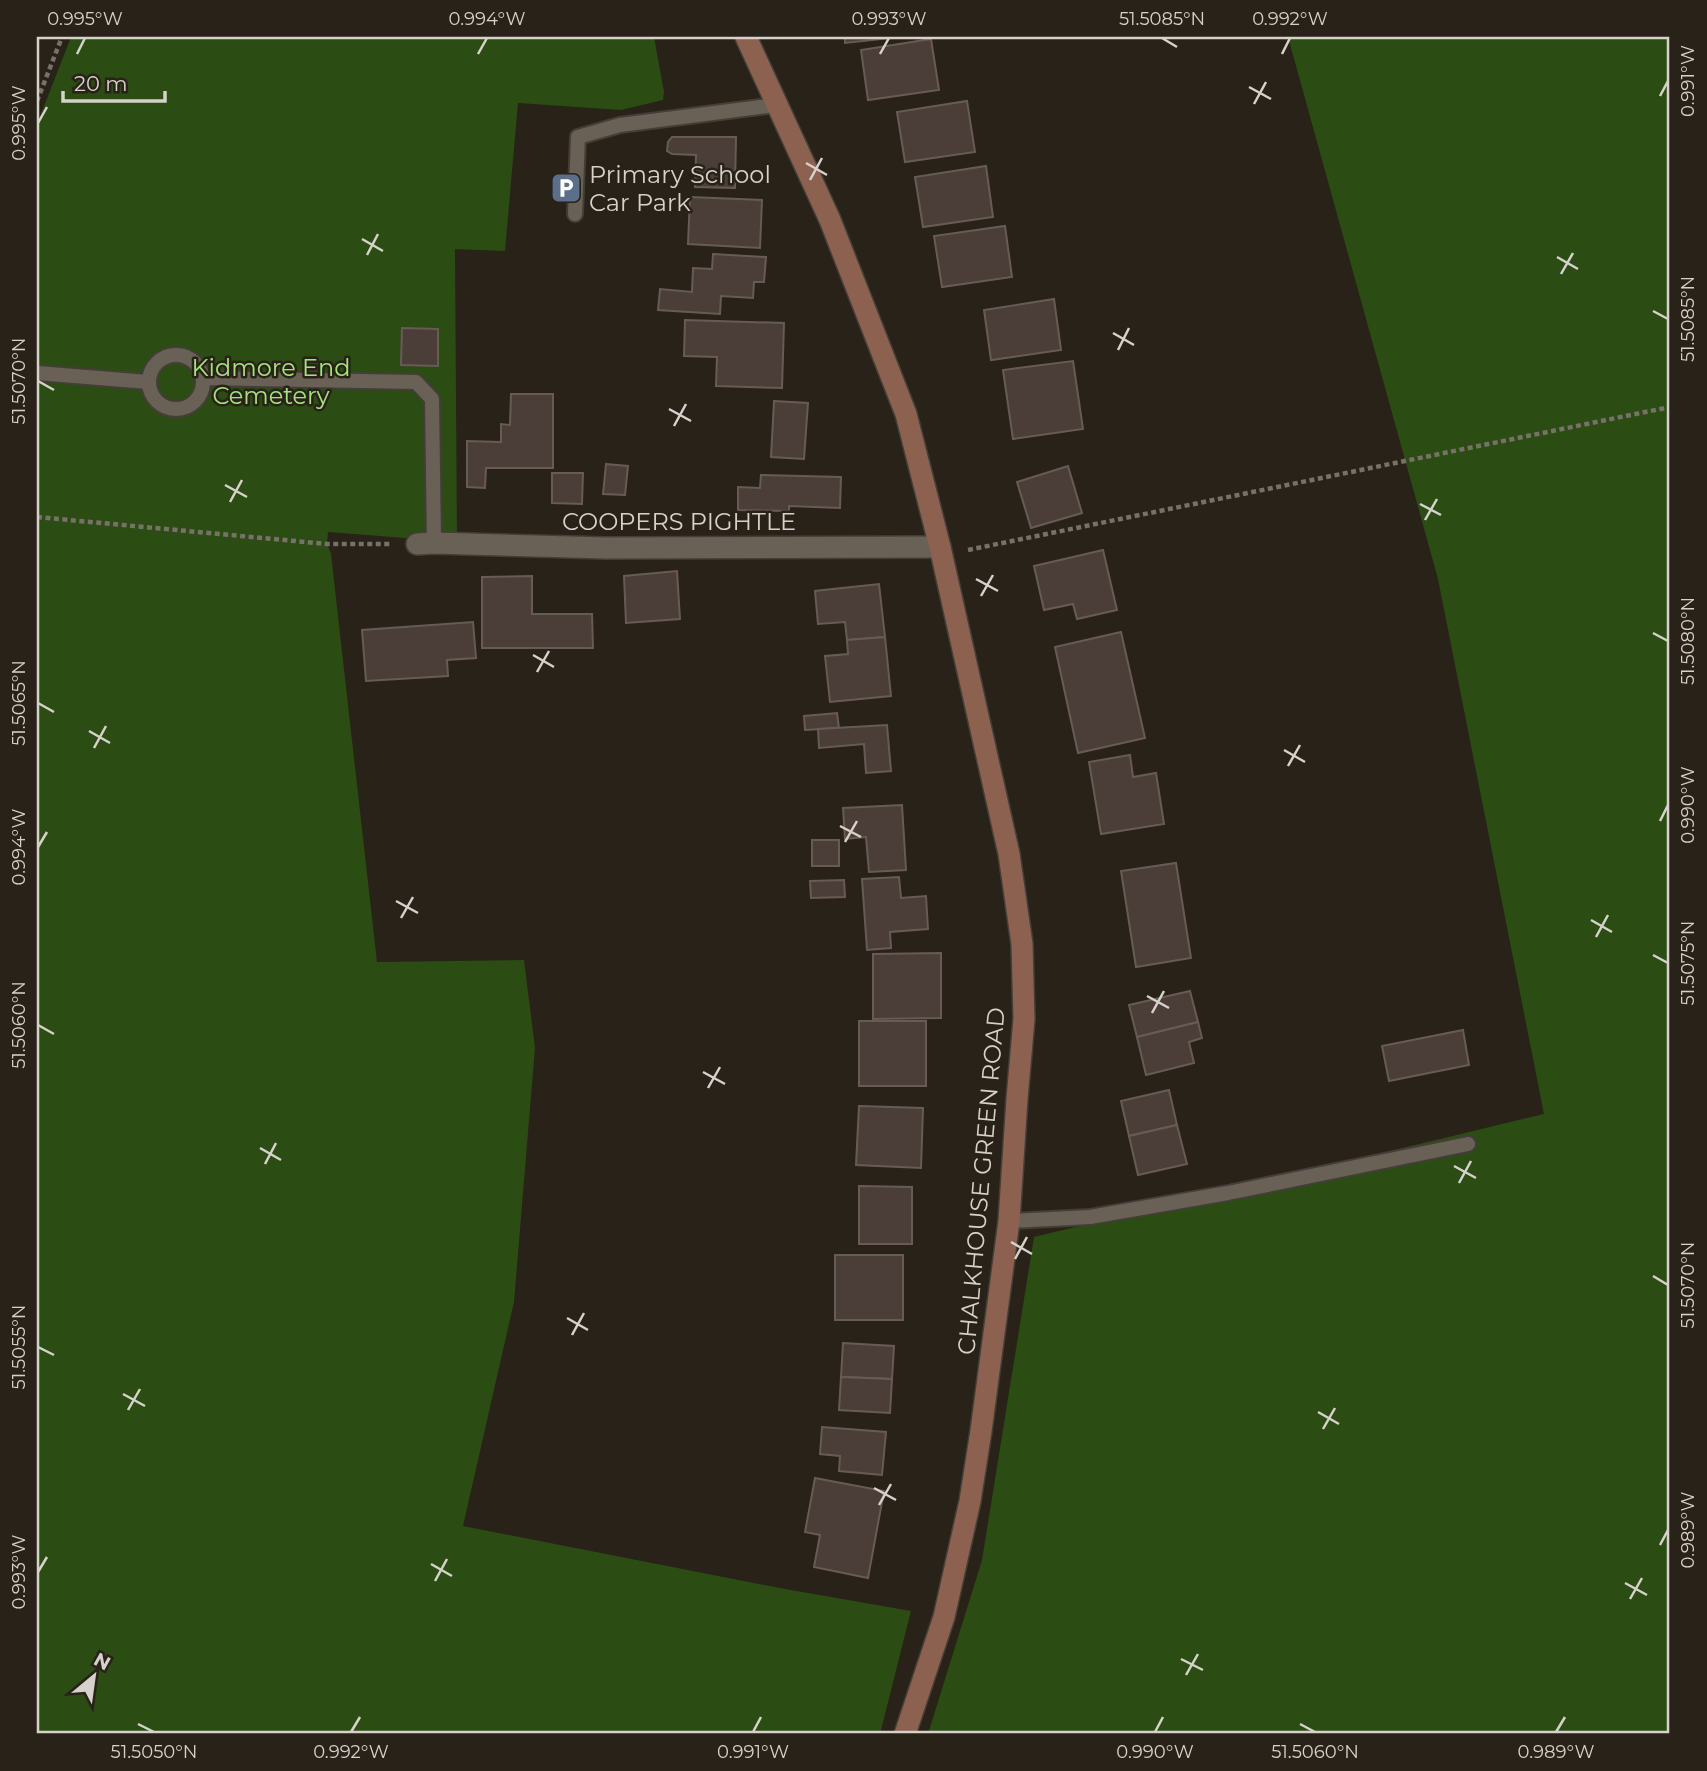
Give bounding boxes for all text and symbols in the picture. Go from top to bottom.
text: 0.995°W [47,8,123,30]
text: 0.994°W [449,8,525,30]
text: 0.993°W [851,8,927,30]
text: 51.5085°N [1119,8,1205,30]
text: 0.992°W [1252,8,1328,30]
text: 0.991°W [1677,45,1699,117]
scale bar [63,60,164,104]
text: 20 m [74,71,128,96]
text: 0.995°W [8,85,30,161]
place label: Primary School Car Park [589,160,771,217]
parking icon: Primary School Car Park [549,171,583,205]
text: 51.5085°N [1677,276,1699,362]
text: 51.5070°N [8,338,30,424]
park label: Kidmore End Cemetery [192,353,350,410]
street label: COOPERS PIGHTLE [562,507,796,536]
text: 51.5080°N [1677,597,1699,685]
text: 51.5065°N [8,660,30,746]
text: 0.990°W [1677,766,1699,844]
text: 0.994°W [8,809,30,885]
text: 51.5075°N [1677,921,1699,1005]
text: 51.5060°N [8,981,30,1069]
street label: CHALKHOUSE GREEN ROAD [951,1006,1011,1356]
text: 51.5070°N [1677,1242,1699,1328]
text: 51.5055°N [8,1305,30,1389]
text: 0.989°W [1677,1491,1699,1569]
text: 0.993°W [8,1534,30,1610]
north arrow [60,1642,130,1712]
text: N [90,1648,114,1675]
text: 51.5050°N [111,1741,197,1763]
text: 0.992°W [313,1741,389,1763]
text: 0.991°W [717,1741,789,1763]
text: 0.990°W [1116,1741,1194,1763]
text: 51.5060°N [1271,1741,1359,1763]
text: 0.989°W [1517,1741,1595,1763]

